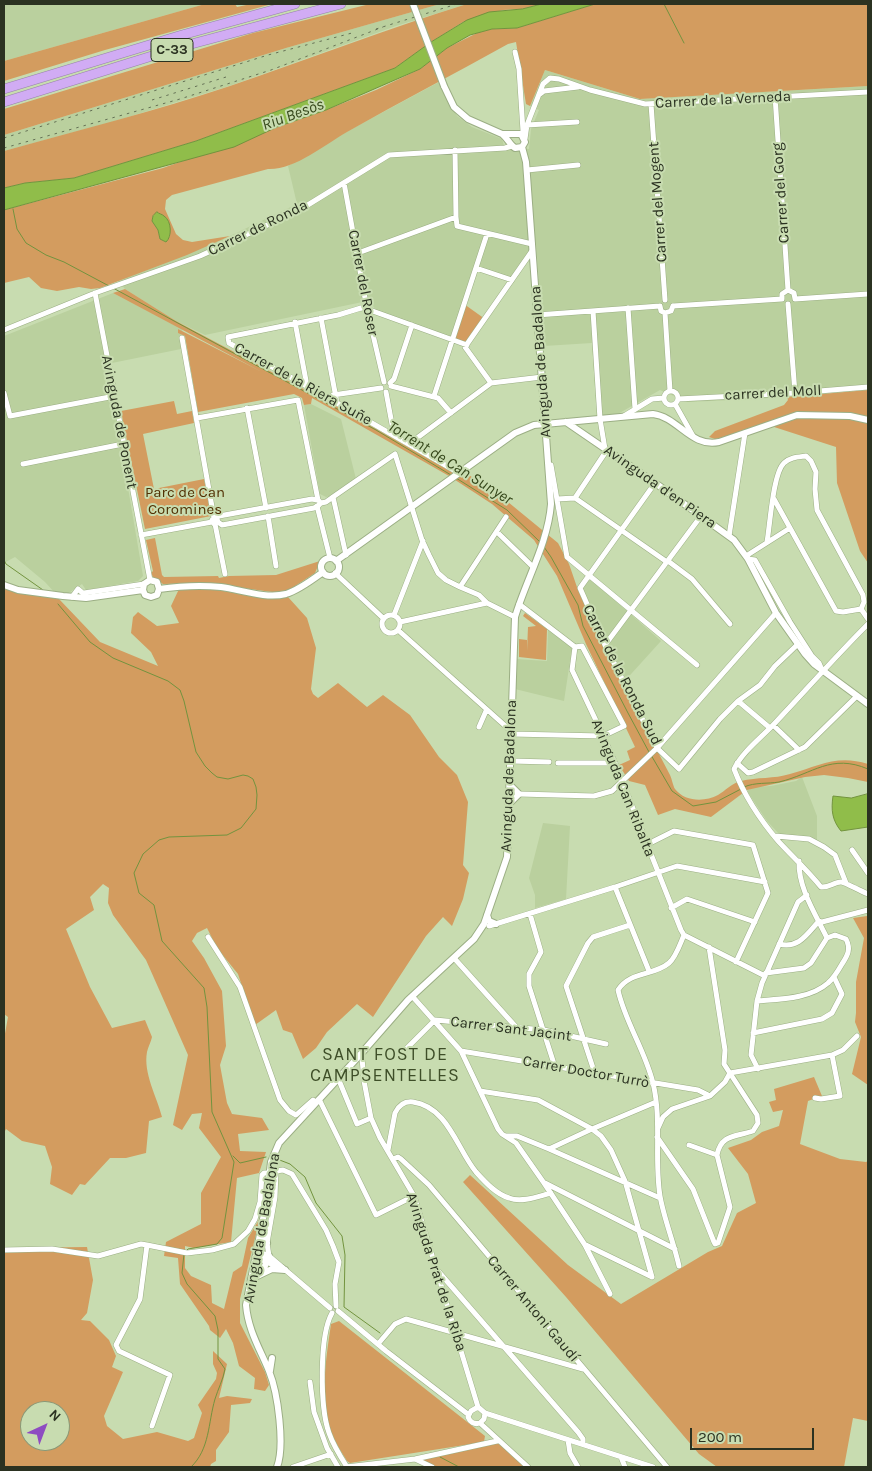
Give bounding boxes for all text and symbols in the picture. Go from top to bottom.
road number: C-33 [151,38,193,62]
street label: Carrer de la Verneda [655,87,791,113]
water label: Riu Besòs [259,95,327,135]
street label: Carrer del Mogent [645,141,671,263]
street label: Carrer del Gorg [769,142,793,244]
street label: Carrer de Ronda [205,196,311,260]
street label: Carrer del Roser [344,228,382,338]
street label: Avinguda de Badalona [527,285,555,439]
street label: Carrer de la Riera Suñe [231,339,375,429]
street label: Avinguda de Ponent [97,354,141,490]
street label: carrer del Moll [724,381,822,405]
water label: Torrent de Can Sunyer [384,417,516,509]
street label: Avinguda d'en Piera [600,441,720,533]
park label: Parc de Can Coromines [145,484,225,519]
street label: Carrer de la Ronda Sud [579,602,665,748]
street label: Avinguda de Badalona [497,700,521,852]
street label: Avinguda Can Ribalta [587,717,659,859]
street label: Carrer Sant Jacint [449,1013,573,1045]
district label: SANT FOST DE CAMPSENTELLES [308,1044,462,1086]
street label: Carrer Doctor Turrò [521,1052,651,1092]
street label: Avinguda de Badalona [240,1151,284,1305]
street label: Avinguda Prat de la Riba [402,1190,470,1354]
street label: Carrer Antoni Gaudí [483,1252,583,1366]
north arrow [20,1401,70,1451]
text: N [45,1406,64,1425]
scale bar [692,1418,816,1450]
text: 200 m [698,1428,742,1446]

